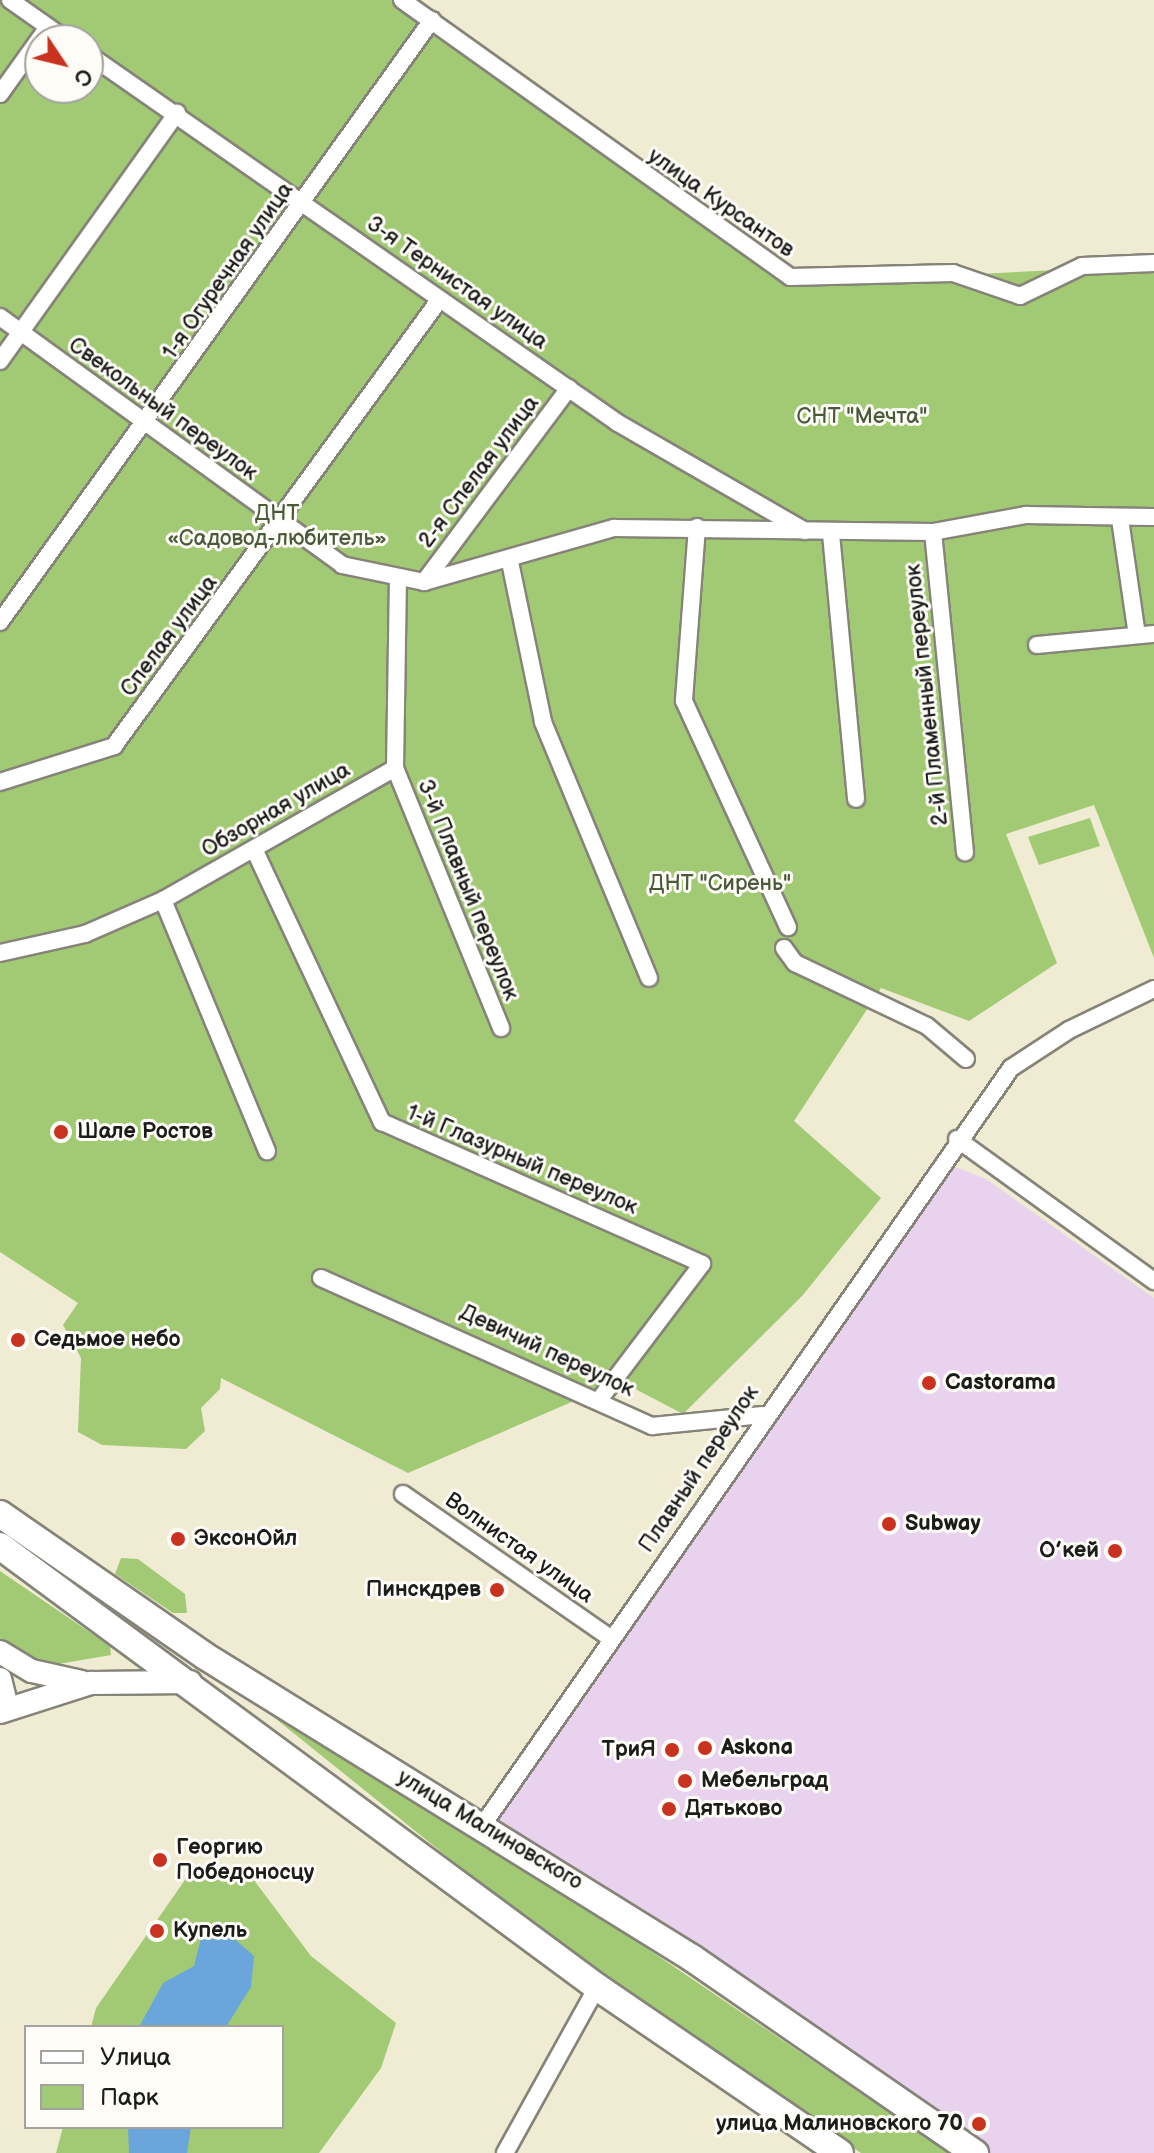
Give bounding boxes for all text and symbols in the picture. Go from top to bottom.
north arrow [24,24,104,104]
text: С [67,63,98,91]
street label: улица Курсантов [643,143,799,263]
street label: 1-я Огуречная улица [157,178,299,364]
street label: 3-я Тернистая улица [362,211,552,355]
street label: Свекольный переулок [63,332,263,486]
street label: 2-я Спелая улица [413,391,545,553]
park label: СНТ "Мечта" [796,404,928,430]
park label: ДНТ «Садовод-любитель» [167,500,387,552]
street label: 2-й Пламенный переулок [900,563,954,827]
street label: Спелая улица [115,570,223,702]
street label: Обзорная улица [197,757,355,863]
street label: 3-й Плавный переулок [412,776,524,1004]
park label: ДНТ "Сирень" [649,871,791,897]
street label: 1-й Глазурный переулок [403,1099,641,1221]
place label: Шале Ростов [77,1119,213,1145]
marker: Шале Ростов [52,1123,70,1141]
street label: Девичий переулок [456,1299,638,1403]
place label: Седьмое небо [34,1327,181,1353]
marker: Седьмое небо [9,1331,27,1349]
place label: Castorama [945,1370,1056,1396]
marker: Castorama [920,1374,938,1392]
street label: Плавный переулок [633,1380,765,1558]
street label: Волнистая улица [440,1487,598,1609]
place label: Subway [905,1511,981,1537]
marker: Subway [880,1515,898,1533]
place label: ЭксонОйл [194,1526,297,1552]
marker: ЭксонОйл [169,1530,187,1548]
place label: О’кей [1039,1538,1099,1564]
marker: О’кей [1106,1542,1124,1560]
place label: Пинскдрев [366,1577,481,1603]
marker: Пинскдрев [488,1581,506,1599]
place label: Askona [721,1735,793,1761]
place label: ТриЯ [602,1737,656,1763]
marker: Askona [696,1739,714,1757]
marker: ТриЯ [663,1741,681,1759]
street label: улица Малиновского [393,1764,587,1896]
place label: Мебельград [701,1768,828,1794]
marker: Мебельград [676,1772,694,1790]
place label: Дятьково [685,1796,783,1822]
marker: Дятьково [660,1800,678,1818]
place label: Георгию Победоносцу [176,1834,314,1886]
marker: Георгию Победоносцу [151,1851,169,1869]
place label: Купель [173,1918,247,1944]
marker: Купель [148,1922,166,1940]
legend [24,2025,284,2129]
text: Улица [100,2043,171,2072]
text: Парк [100,2083,158,2112]
place label: улица Малиновского 70 [716,2111,963,2137]
marker: улица Малиновского 70 [970,2115,988,2133]

